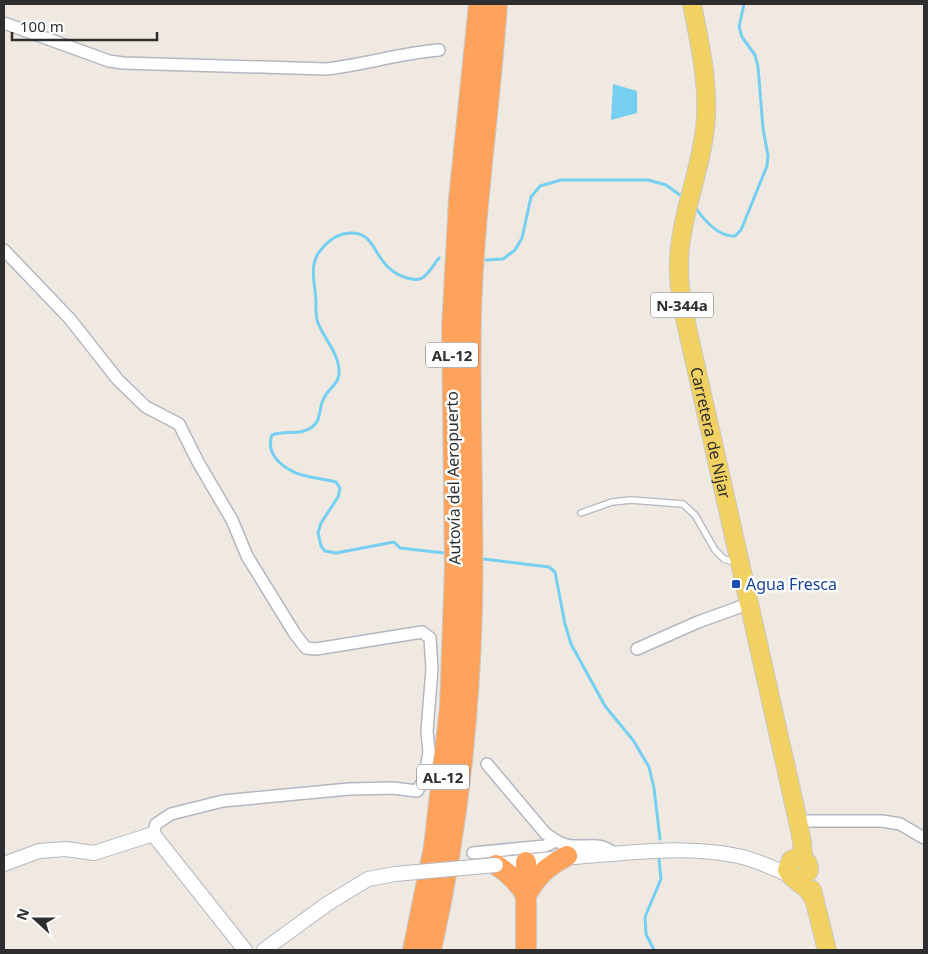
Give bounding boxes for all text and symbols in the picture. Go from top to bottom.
scale bar [12,10,158,42]
text: 100 m [20,16,64,36]
road number: N-344a [651,292,713,318]
road number: AL-12 [426,342,478,368]
street label: Carretera de Níjar [685,365,736,501]
street label: Autovía del Aeropuerto [440,391,466,565]
place label: Agua Fresca [746,573,837,595]
marker: Agua Fresca [730,578,742,590]
road number: AL-12 [417,764,469,790]
north arrow [10,894,60,944]
text: N [11,905,33,923]

